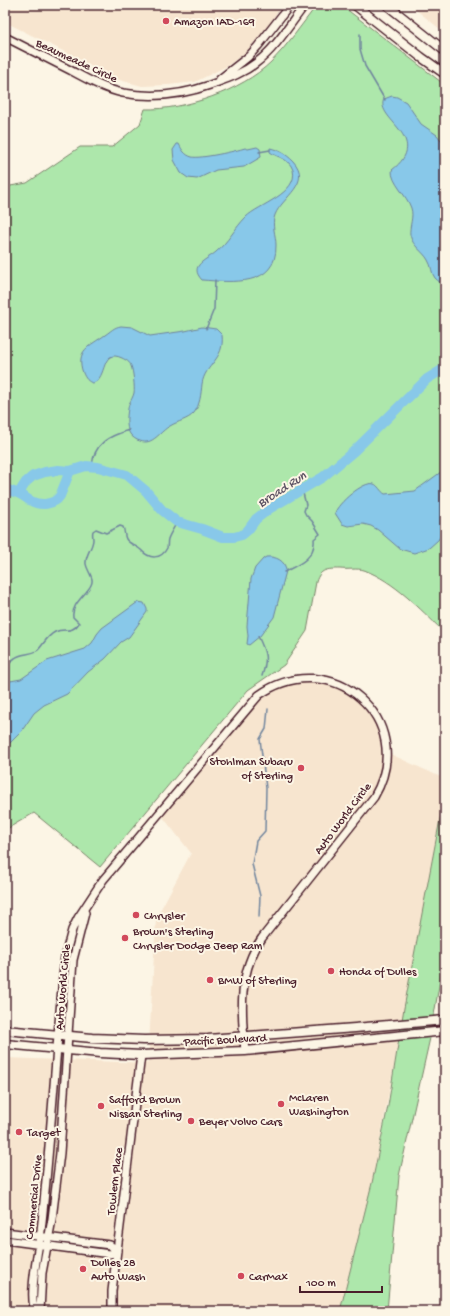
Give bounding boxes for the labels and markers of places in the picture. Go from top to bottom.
marker: Amazon IAD-169 [161,16,171,26]
place label: Amazon IAD-169 [174,16,255,30]
place label: Stohlman Subaru of Sterling [209,756,293,784]
marker: Stohlman Subaru of Sterling [296,763,306,773]
marker: Chrysler [131,910,141,920]
place label: Chrysler [144,910,186,924]
place label: Brown's Sterling Chrysler Dodge Jeep Ram [132,926,263,954]
marker: Brown's Sterling Chrysler Dodge Jeep Ram [120,933,130,943]
marker: Honda of Dulles [326,966,336,976]
place label: Honda of Dulles [339,966,417,980]
marker: BMW of Sterling [205,975,215,985]
place label: BMW of Sterling [217,975,297,989]
place label: McLaren Washington [289,1092,349,1120]
place label: Safford Brown Nissan Sterling [109,1094,182,1122]
marker: McLaren Washington [276,1099,286,1109]
marker: Safford Brown Nissan Sterling [96,1101,106,1111]
marker: Beyer Volvo Cars [186,1116,196,1126]
place label: Beyer Volvo Cars [198,1116,283,1130]
marker: Target [14,1127,24,1137]
place label: Target [26,1127,62,1141]
place label: Dulles 28 Auto Wash [90,1257,146,1285]
marker: Dulles 28 Auto Wash [78,1264,88,1274]
marker: CarMax [236,1271,246,1281]
place label: CarMax [249,1271,288,1285]

